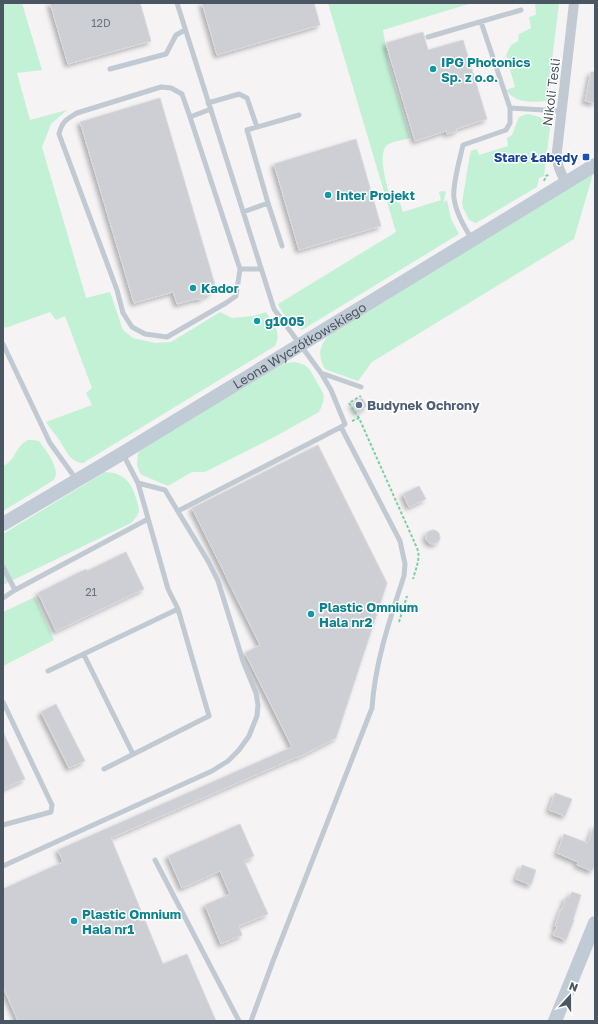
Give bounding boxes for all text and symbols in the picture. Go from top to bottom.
house number: 12D [91,16,111,29]
place label: IPG Photonics Sp. z o.o. [441,54,530,85]
street label: Nikoli Tesli [539,57,563,127]
marker: IPG Photonics Sp. z o.o. [428,64,438,74]
place label: Stare Łabędy [494,149,578,165]
marker: Stare Łabędy [581,152,591,162]
place label: Inter Projekt [336,187,415,203]
marker: Inter Projekt [323,190,333,200]
place label: Kador [201,280,239,296]
marker: Kador [188,283,198,293]
street label: Leona Wyczółkowskiego [230,299,369,392]
place label: g1005 [265,313,305,329]
marker: g1005 [252,316,262,326]
place label: Budynek Ochrony [367,397,480,413]
marker: Budynek Ochrony [354,400,364,410]
house number: 21 [85,585,97,598]
place label: Plastic Omnium Hala nr2 [319,599,418,630]
marker: Plastic Omnium Hala nr2 [306,609,316,619]
place label: Plastic Omnium Hala nr1 [82,906,181,937]
marker: Plastic Omnium Hala nr1 [69,916,79,926]
north arrow [550,976,590,1016]
text: N [568,979,580,994]

